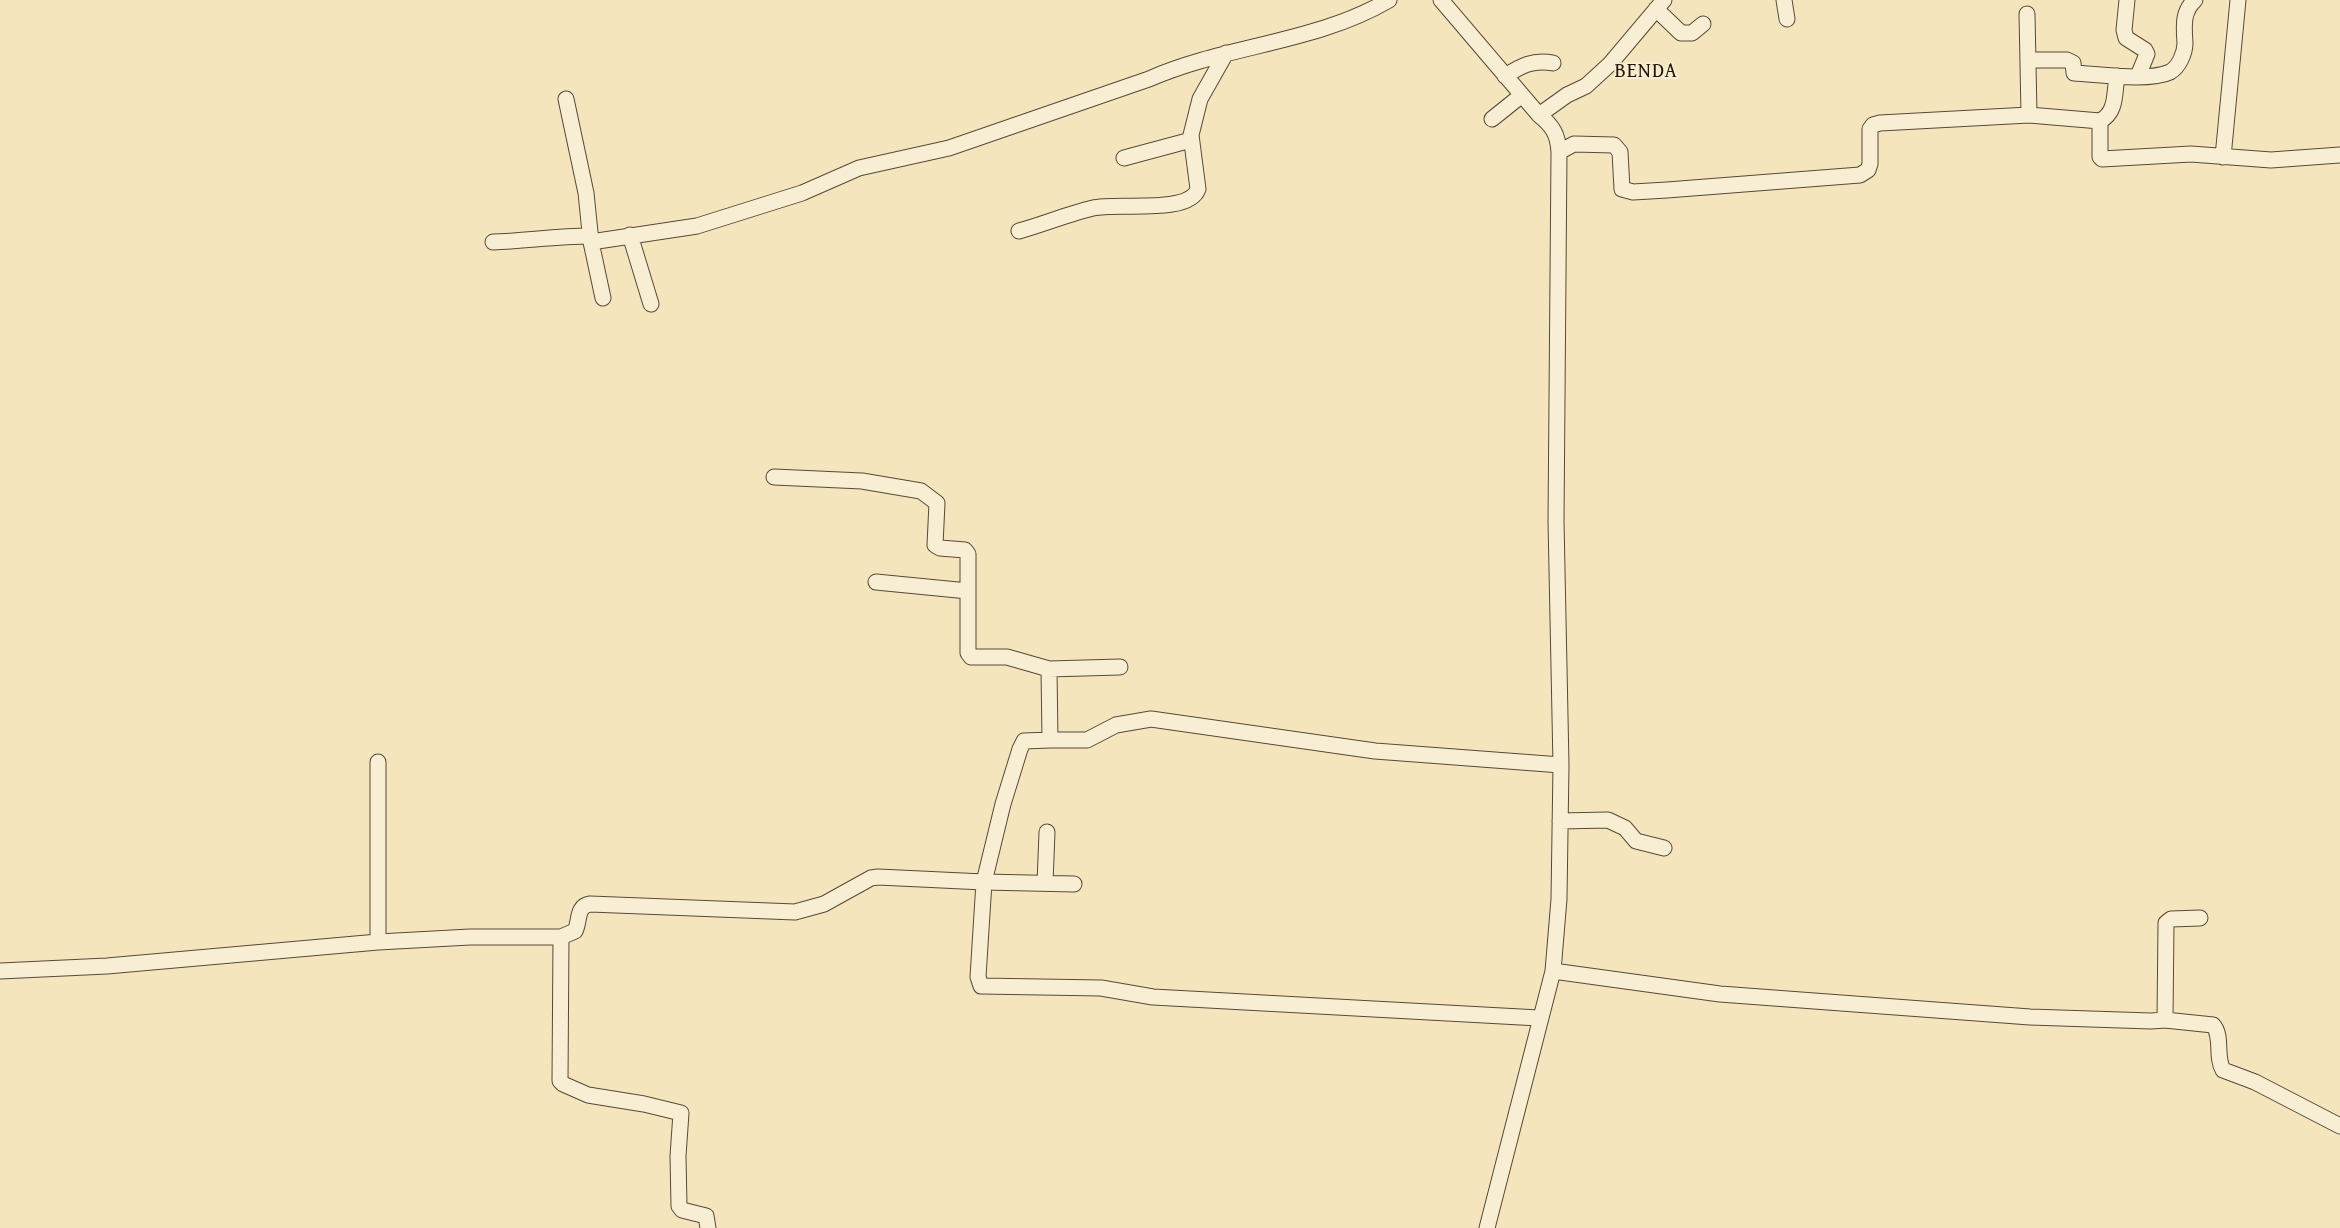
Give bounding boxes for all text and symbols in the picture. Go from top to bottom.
district label: BENDA [1614,60,1678,84]

